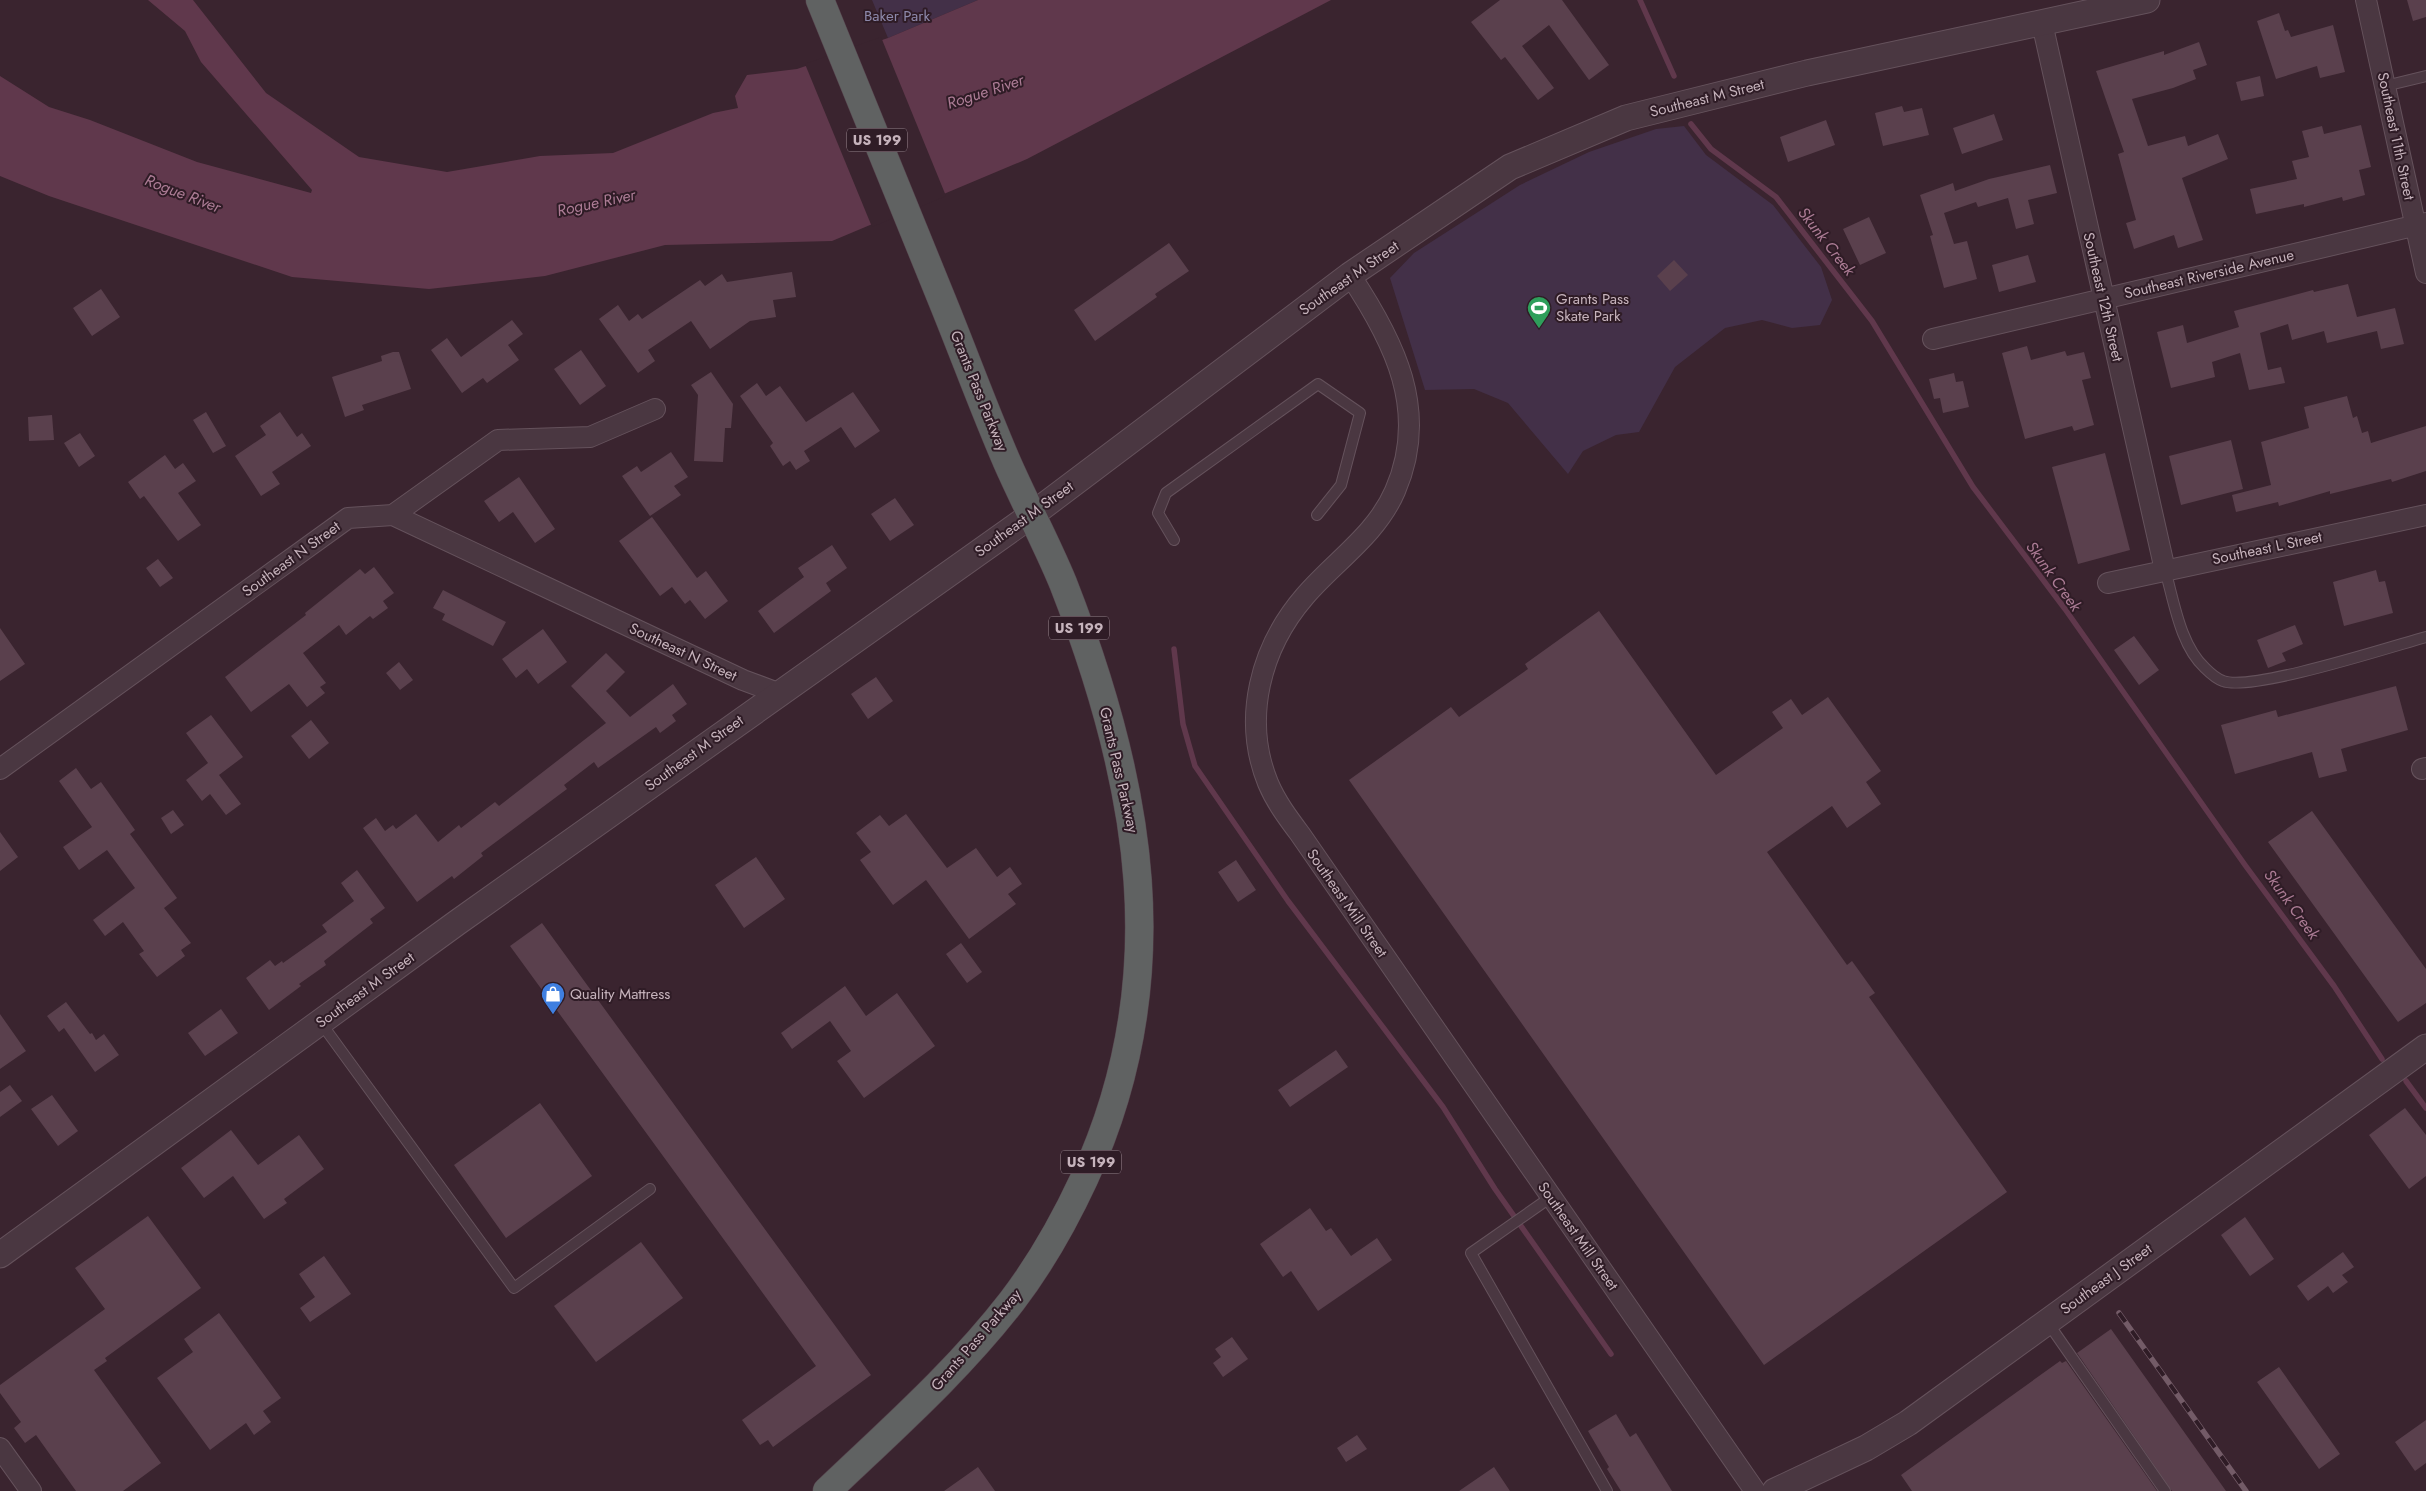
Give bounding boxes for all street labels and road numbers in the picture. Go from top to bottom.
street label: Southeast 11th Street [2372,70,2420,202]
street label: Southeast M Street [1647,73,1767,123]
road number: US 199 [847,128,907,152]
street label: Southeast 12th Street [2077,230,2129,364]
street label: Southeast M Street [1295,235,1404,321]
street label: Southeast Riverside Avenue [2122,244,2296,304]
street label: Grants Pass Parkway [945,327,1013,455]
street label: Southeast M Street [970,475,1078,562]
street label: Southeast N Street [237,516,345,602]
street label: Southeast L Street [2210,526,2324,570]
road number: US 199 [1049,616,1109,640]
street label: Southeast N Street [625,617,741,687]
street label: Grants Pass Parkway [1094,705,1144,835]
street label: Southeast M Street [640,709,748,796]
street label: Southeast Mill Street [1301,844,1393,962]
street label: Southeast M Street [311,946,419,1033]
road number: US 199 [1061,1150,1121,1174]
street label: Southeast Mill Street [1532,1177,1624,1295]
street label: Southeast J Street [2056,1238,2157,1320]
street label: Grants Pass Parkway [926,1284,1027,1396]

